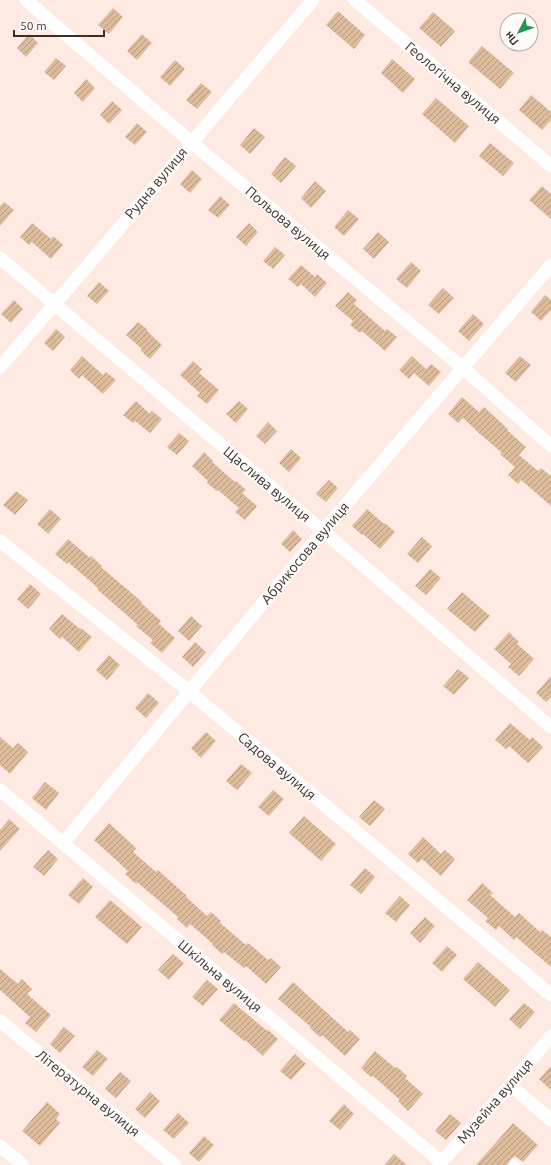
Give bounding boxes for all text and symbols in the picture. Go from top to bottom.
scale bar [14,12,104,38]
north arrow [499,12,539,52]
text: 50 m [20,19,47,32]
text: Пн [502,29,521,48]
street label: Геологічна вулиця [402,39,504,127]
street label: Рудна вулиця [122,144,190,222]
street label: Польова вулиця [242,183,334,263]
street label: Щаслива вулиця [220,443,314,525]
street label: Абрикосова вулиця [258,499,352,607]
street label: Садова вулиця [235,729,319,803]
street label: Шкільна вулиця [175,936,265,1016]
street label: Літературна вулиця [33,1046,143,1140]
street label: Музейна вулиця [454,1056,536,1146]

